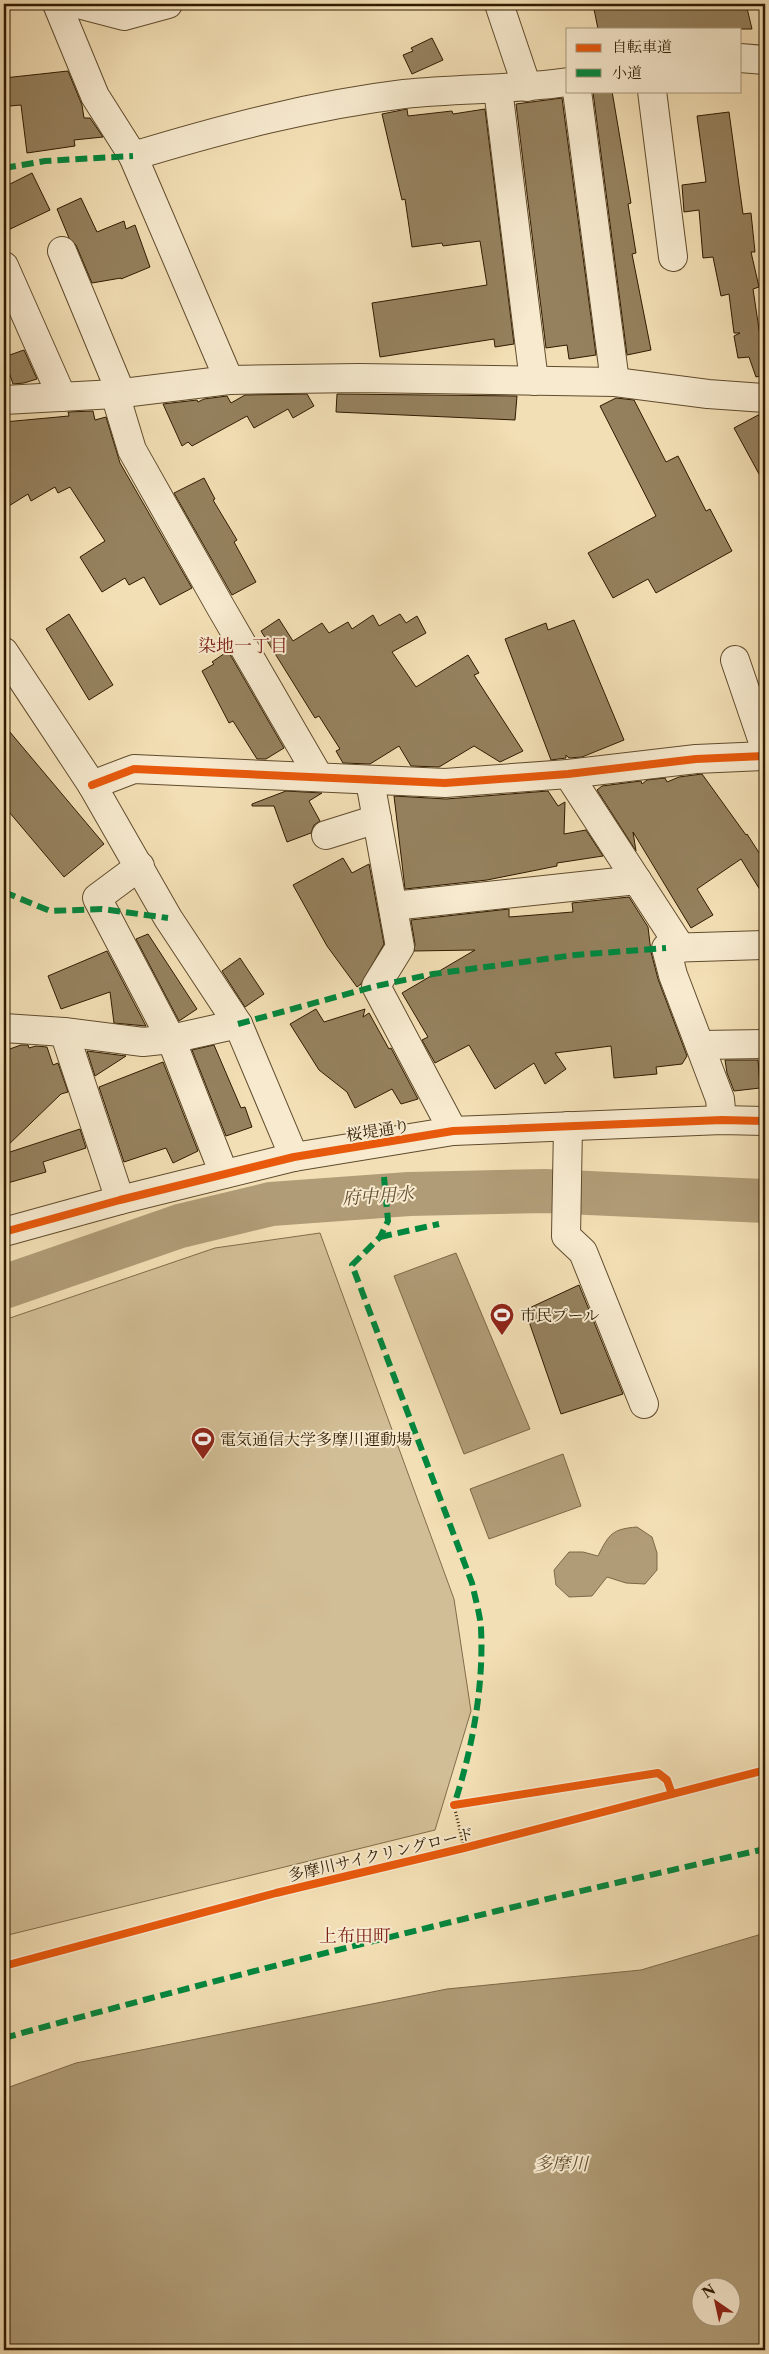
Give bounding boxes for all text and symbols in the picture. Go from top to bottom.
legend [566,28,742,92]
text: 自転車道 [612,37,672,56]
text: 小道 [612,63,642,82]
district label: 染地一丁目 [198,635,288,657]
street label: 桜堤通り [345,1115,411,1145]
water label: 府中用水 [341,1182,417,1209]
sports icon: 市民プール [489,1302,515,1336]
place label: 市民プール [520,1305,599,1325]
sports icon: 電気通信大学多摩川運動場 [190,1426,216,1460]
place label: 電気通信大学多摩川運動場 [220,1429,412,1449]
street label: 多摩川サイクリングロード [286,1823,476,1885]
district label: 上布田町 [319,1925,391,1947]
water label: 多摩川 [534,2153,590,2175]
north arrow [692,2276,742,2326]
text: N [699,2280,719,2302]

